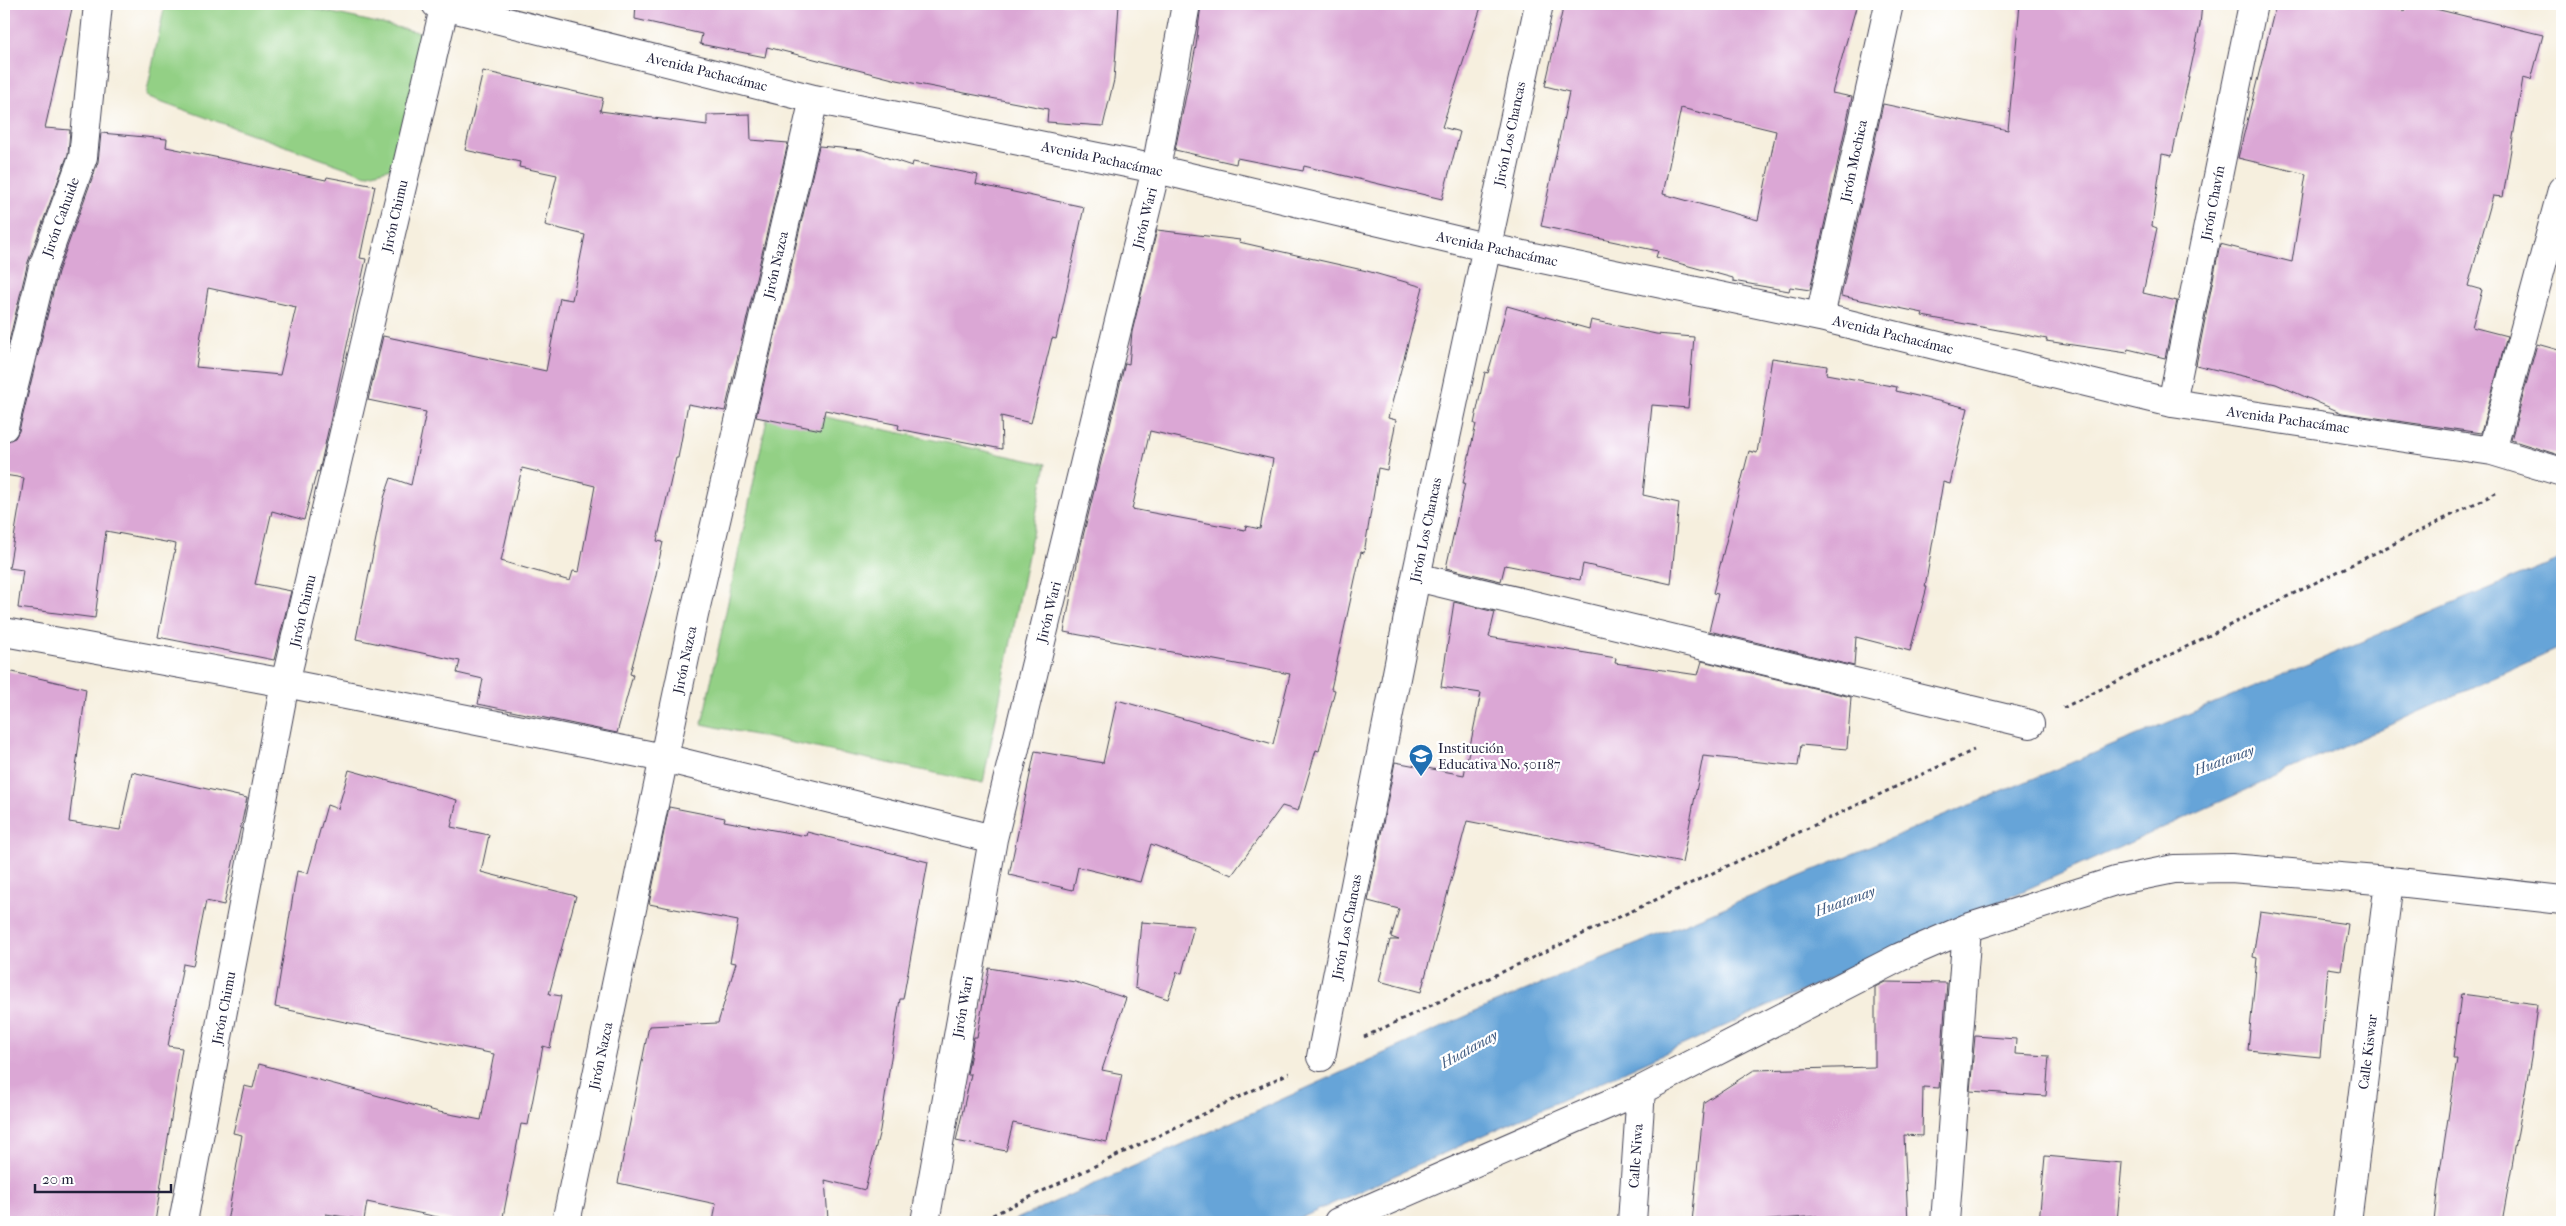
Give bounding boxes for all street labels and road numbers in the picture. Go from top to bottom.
street label: Avenida Pachacámac [644,49,769,95]
street label: Jirón Los Chancas [1490,80,1529,189]
street label: Jirón Mochica [1837,118,1871,205]
street label: Avenida Pachacámac [1039,138,1164,180]
street label: Jirón Chavín [2197,164,2229,243]
street label: Jirón Cahuide [38,175,83,260]
street label: Jirón Chimu [378,178,412,255]
street label: Jirón Wari [1129,186,1161,251]
street label: Avenida Pachacámac [1434,228,1559,270]
street label: Jirón Nazca [760,229,792,301]
street label: Avenida Pachacámac [1830,312,1955,358]
street label: Avenida Pachacámac [2224,403,2351,437]
street label: Jirón Los Chancas [1406,476,1445,585]
street label: Jirón Chimu [286,573,320,650]
street label: Jirón Wari [1033,580,1065,645]
street label: Jirón Nazca [669,624,701,696]
street label: Jirón Los Chancas [1328,873,1366,982]
street label: Jirón Chimu [208,970,239,1047]
street label: Jirón Wari [949,975,977,1040]
street label: Calle Kiswar [2355,1013,2381,1091]
street label: Jirón Nazca [585,1020,617,1092]
street label: Calle Niwa [1625,1123,1647,1189]

